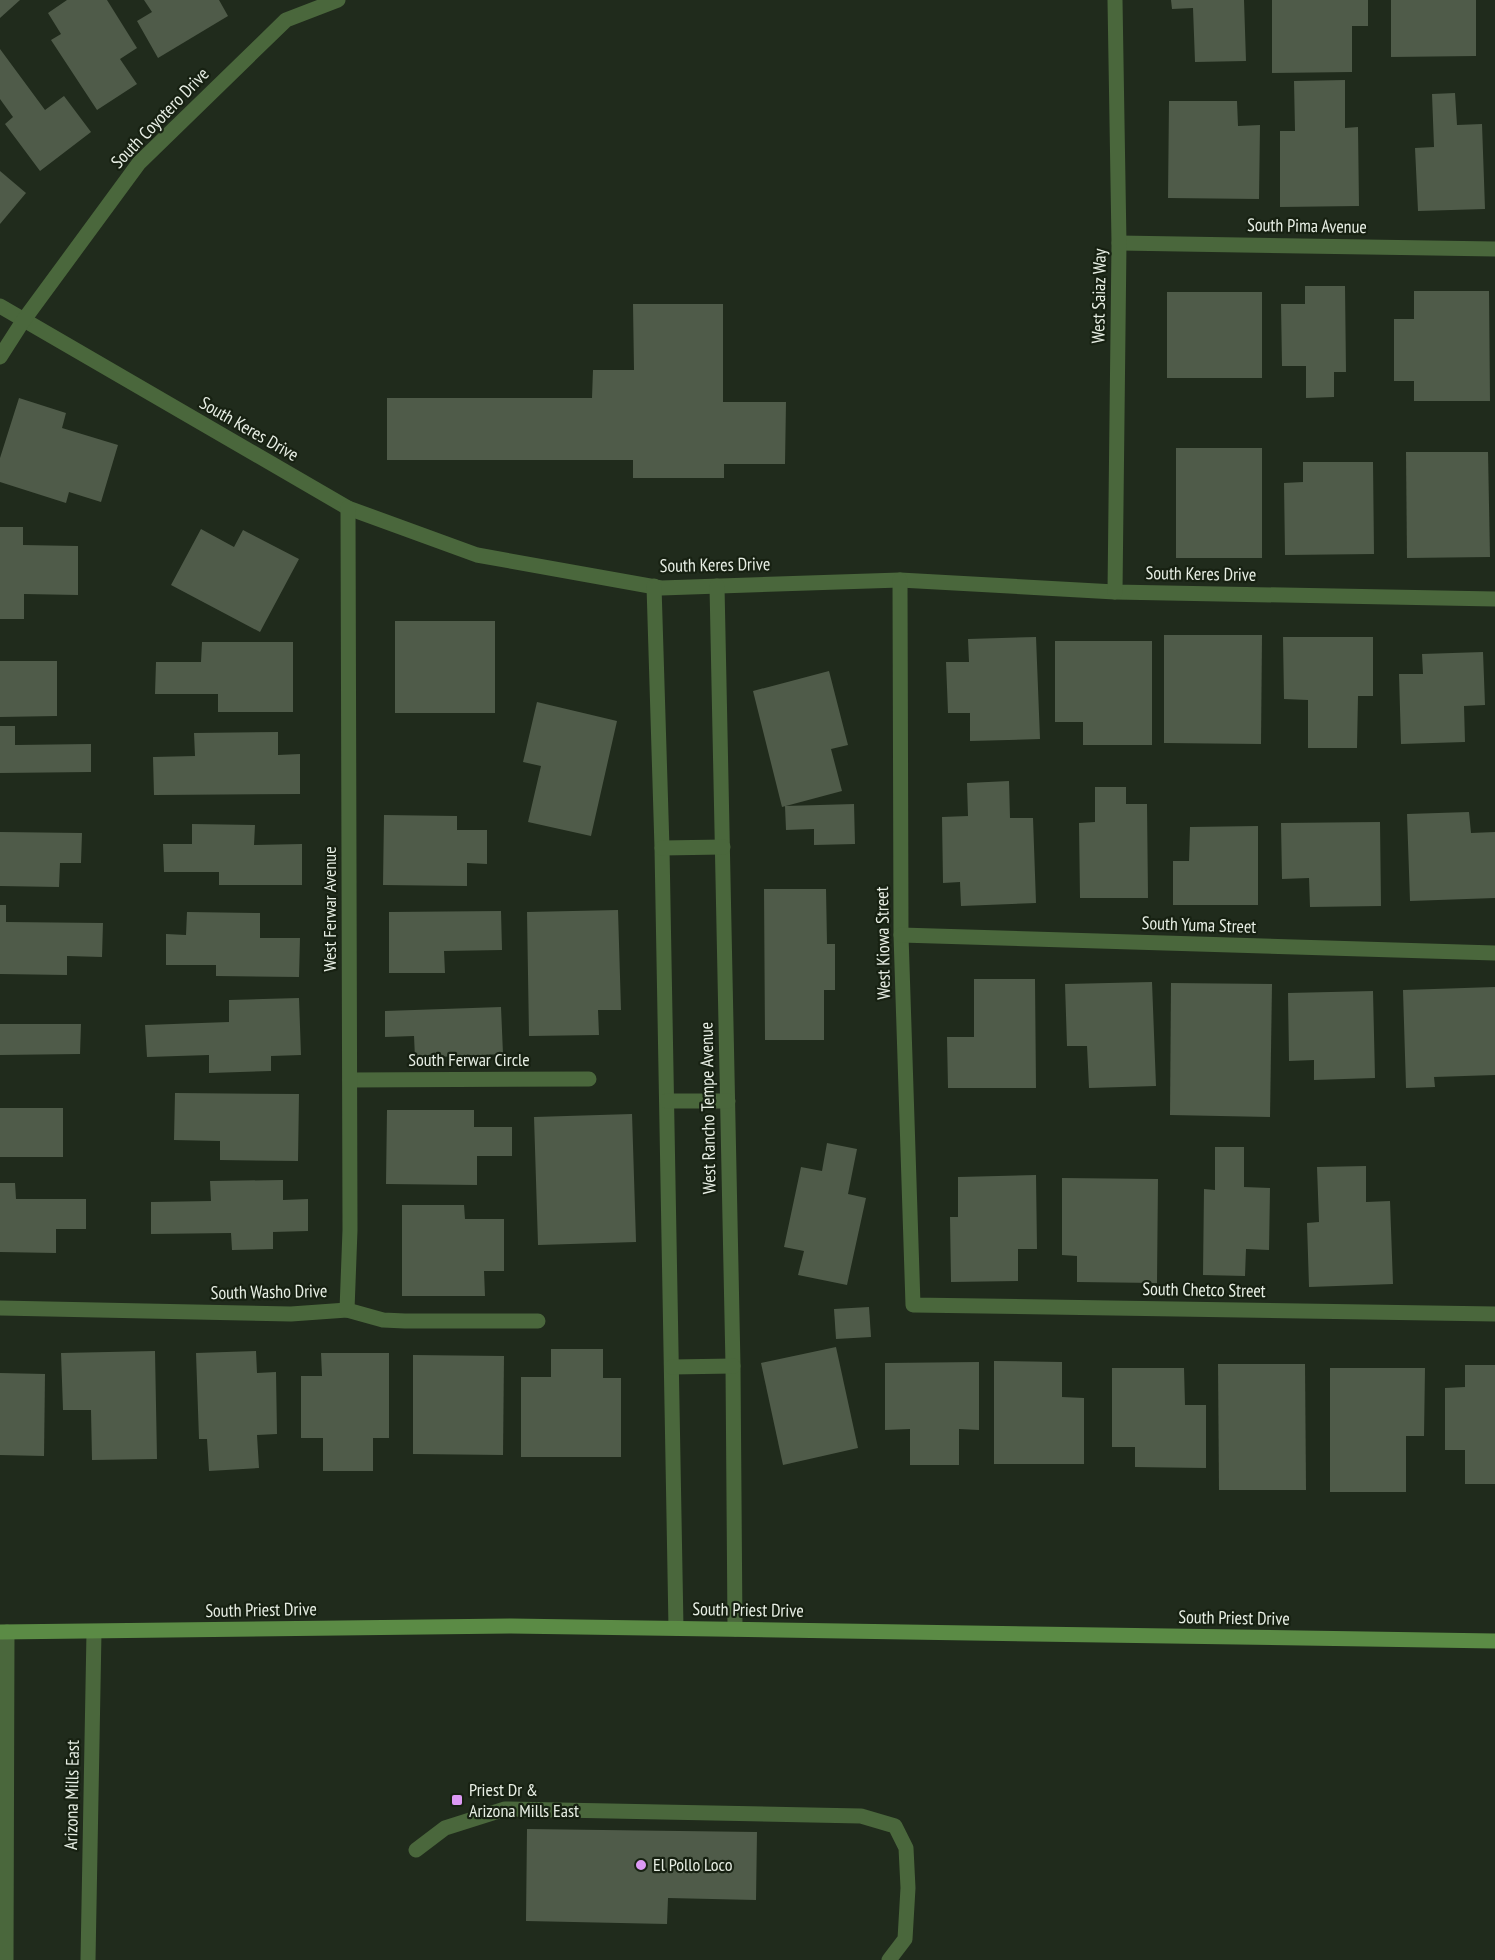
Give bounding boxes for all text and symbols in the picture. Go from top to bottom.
street label: South Coyotero Drive [106,62,214,173]
street label: South Pima Avenue [1247,213,1367,238]
street label: West Saiaz Way [1086,248,1111,344]
street label: South Keres Drive [196,391,303,466]
street label: South Keres Drive [660,552,770,577]
street label: South Keres Drive [1146,561,1256,586]
street label: West Ferwar Avenue [318,846,341,972]
street label: West Kiowa Street [870,886,895,1000]
street label: South Yuma Street [1141,911,1257,938]
street label: West Rancho Tempe Avenue [694,1022,721,1194]
street label: South Ferwar Circle [408,1048,530,1071]
street label: South Chetco Street [1142,1277,1266,1302]
street label: South Washo Drive [210,1279,328,1304]
street label: South Priest Drive [205,1597,317,1622]
street label: South Priest Drive [692,1597,804,1622]
street label: South Priest Drive [1178,1605,1290,1630]
street label: Arizona Mills East [59,1740,84,1850]
place label: Priest Dr & Arizona Mills East [469,1778,579,1822]
marker: Priest Dr & Arizona Mills East [450,1793,464,1807]
place label: El Pollo Loco [653,1853,733,1876]
marker: El Pollo Loco [634,1858,648,1872]

